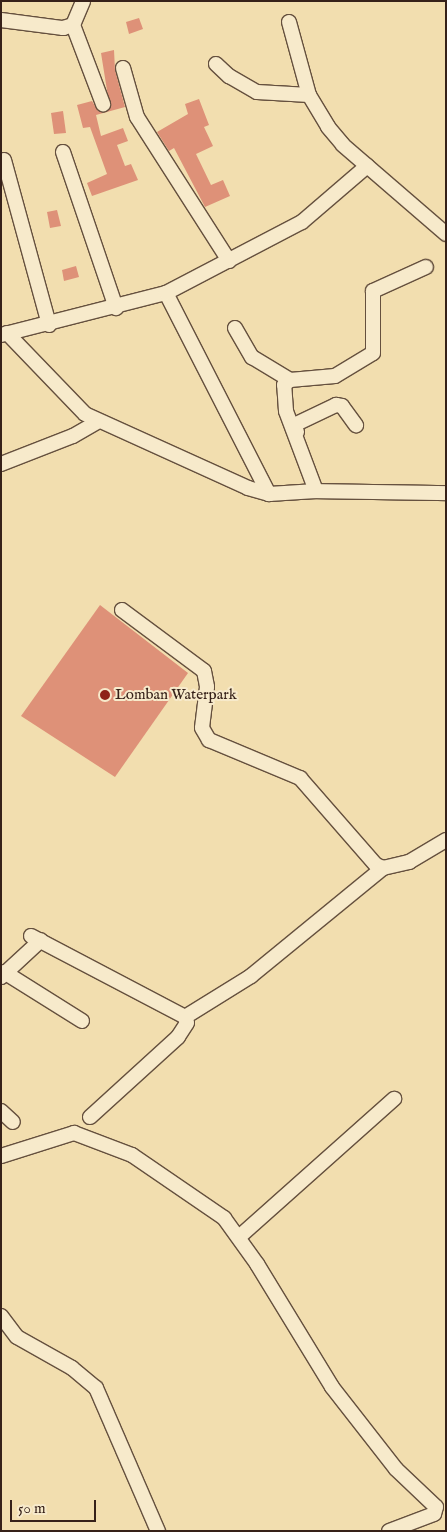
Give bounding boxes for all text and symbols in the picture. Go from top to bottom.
place label: Lomban Waterpark [115,686,237,704]
marker: Lomban Waterpark [99,689,111,701]
scale bar [12,1490,99,1522]
text: 50 m [18,1499,46,1518]

